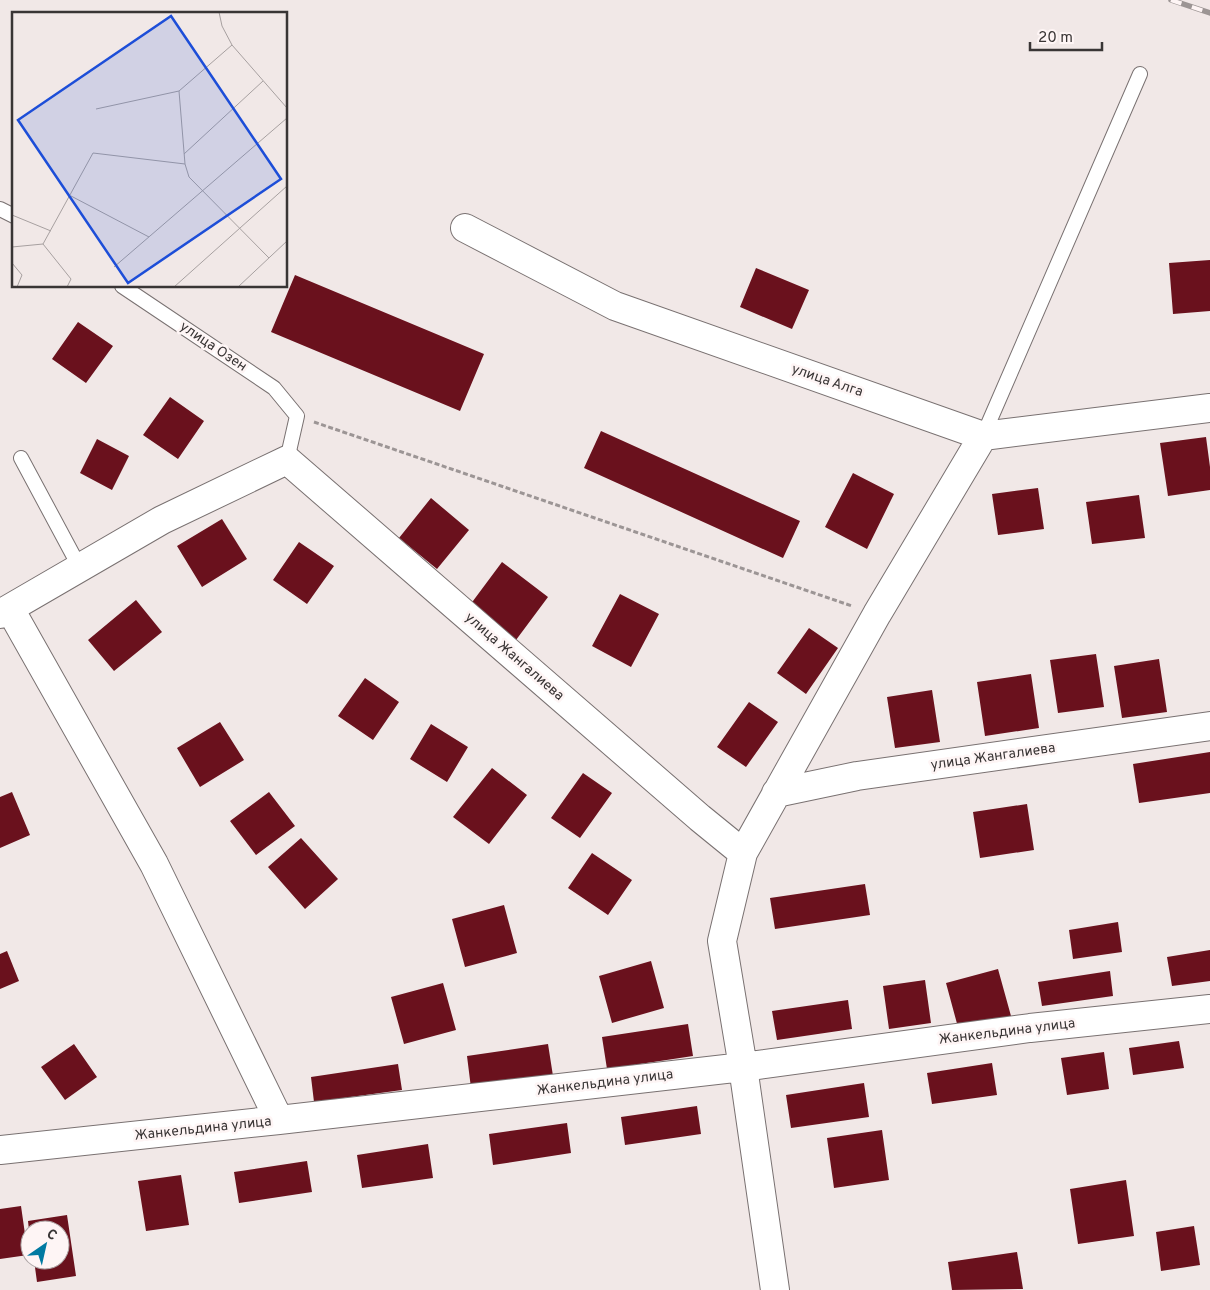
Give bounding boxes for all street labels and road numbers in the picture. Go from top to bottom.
street label: улица Озен [176,318,250,376]
street label: улица Алга [789,361,865,401]
street label: улица Жангалиева [461,609,567,705]
street label: улица Жангалиева [929,740,1057,774]
street label: Жанкельдина улица [938,1015,1076,1049]
street label: Жанкельдина улица [536,1066,674,1100]
street label: Жанкельдина улица [134,1113,272,1145]

